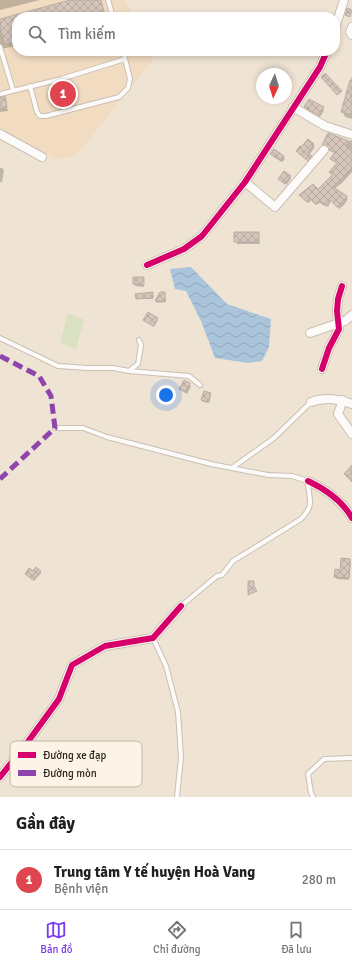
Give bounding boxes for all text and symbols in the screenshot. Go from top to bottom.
search box [12,12,340,56]
icon: search [26,23,48,45]
text: Tìm kiếm [58,25,116,43]
north arrow [256,68,292,104]
pin: 1 [50,79,76,109]
your location [156,385,176,405]
legend [10,741,142,787]
text: Đường xe đạp [43,749,107,762]
text: Đường mòn [43,767,97,780]
text: Gần đây [16,813,75,834]
text: Trung tâm Y tế huyện Hoà Vang [54,863,255,881]
text: 1 [25,872,33,888]
text: 280 m [302,872,336,888]
text: Bệnh viện [54,881,108,897]
tab: Bản đồ [40,919,73,956]
tab: Chỉ đường [153,919,201,956]
tab: Đã lưu [281,919,312,956]

